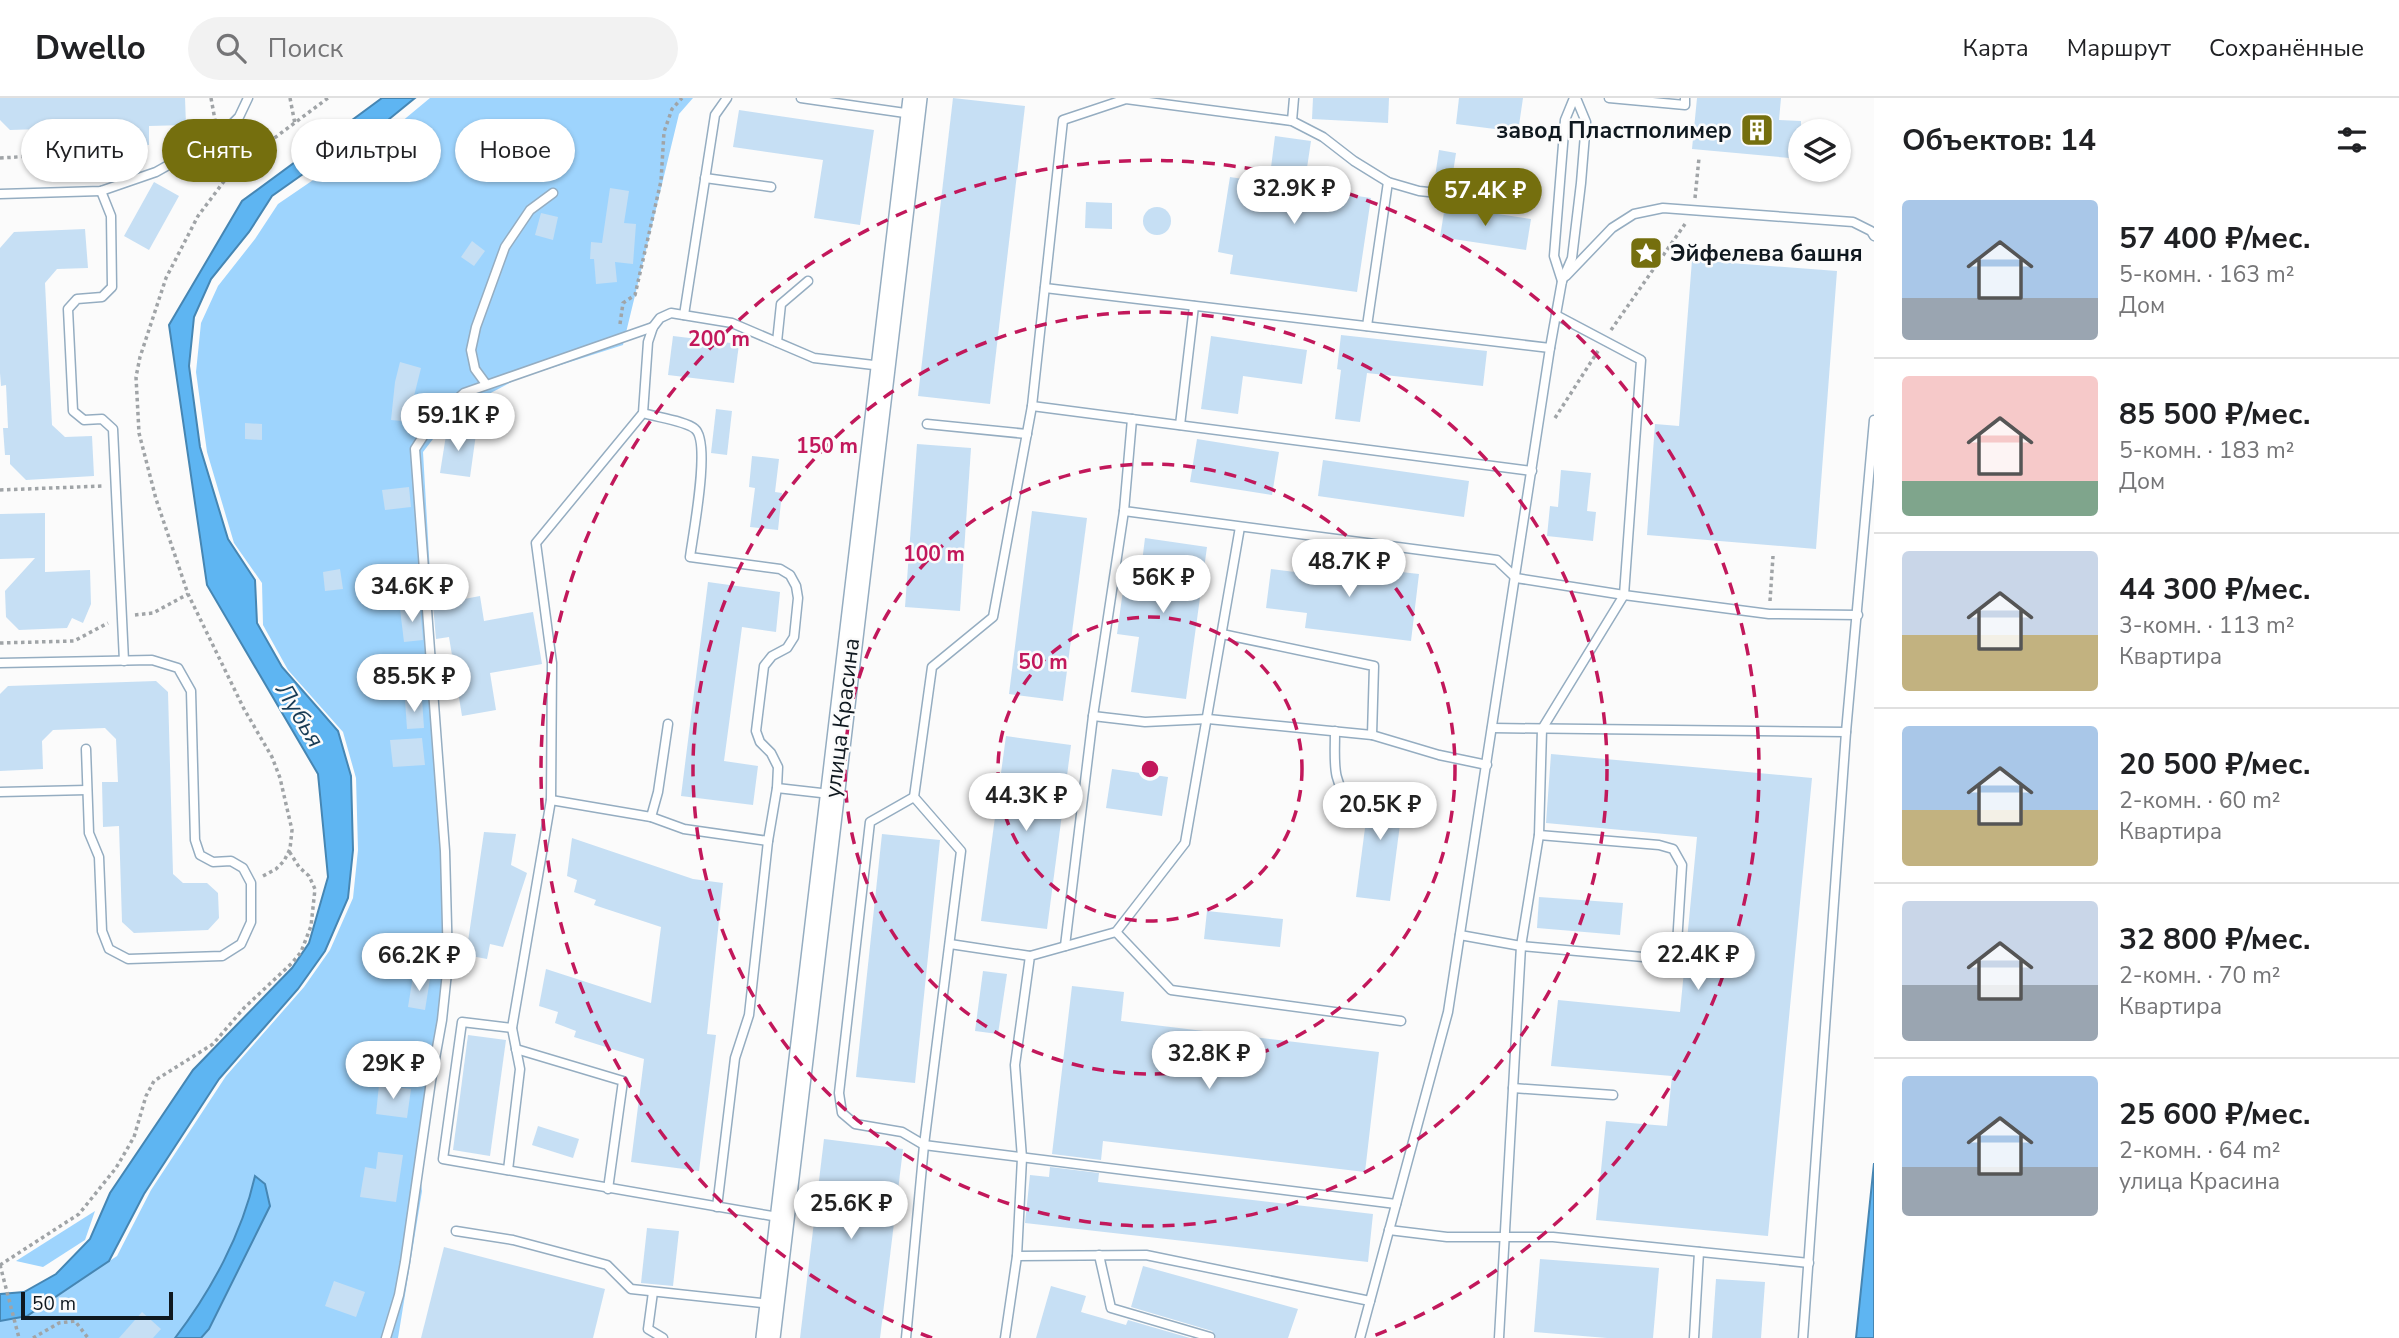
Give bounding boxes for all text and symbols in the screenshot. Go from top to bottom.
search box [188,17,678,80]
text: Dwello [35,26,146,71]
icon: search [212,29,250,67]
text: Поиск [268,31,343,66]
text: Карта [1963,32,2029,64]
text: Маршрут [2067,32,2171,64]
text: Сохранённые [2209,32,2364,64]
building icon: завод Пластполимер [1738,111,1776,149]
place label: завод Пластполимер [1496,115,1732,146]
chip: Купить [21,119,148,182]
chip: Снять [162,119,277,182]
chip: Фильтры [291,119,441,182]
chip: Новое [455,119,575,182]
map controls [1788,119,1851,182]
button: layers [1788,119,1851,182]
text: Объектов: 14 [1902,120,2096,161]
icon: filters [2333,121,2371,159]
pin: 32.9K ₽ [1229,166,1359,226]
pin: 57.4K ₽ [1420,169,1550,228]
text: 32.9K ₽ [1253,173,1335,204]
text: 57.4K ₽ [1444,175,1526,206]
text: 57 400 ₽/мес. [2119,218,2310,259]
icon: home [1958,228,2042,312]
place icon: Эйфелева башня [1627,234,1665,272]
place label: Эйфелева башня [1670,238,1863,269]
text: 5-комн. · 163 m² [2119,259,2294,290]
text: Дом [2119,290,2165,321]
text: 200 m [688,325,750,353]
pin: 59.1K ₽ [393,394,523,453]
text: 85 500 ₽/мес. [2119,394,2310,435]
text: 59.1K ₽ [417,400,499,431]
icon: home [1958,404,2042,488]
text: 150 m [796,432,858,460]
text: 5-комн. · 183 m² [2119,435,2294,466]
text: Дом [2119,466,2165,497]
text: 100 m [903,540,965,568]
pin: 48.7K ₽ [1284,540,1414,599]
text: 48.7K ₽ [1308,546,1390,577]
pin: 56K ₽ [1114,556,1212,615]
text: 56K ₽ [1132,562,1194,593]
pin: 34.6K ₽ [347,564,477,624]
text: 44 300 ₽/мес. [2119,569,2310,610]
text: 34.6K ₽ [371,571,453,602]
icon: home [1958,579,2042,663]
text: 3-комн. · 113 m² [2119,610,2294,641]
street label: улица Красина [817,636,867,800]
text: Квартира [2119,641,2222,672]
text: 50 m [1018,648,1068,676]
pin: 85.5K ₽ [349,654,479,714]
text: 85.5K ₽ [373,661,455,692]
water label: Лубья [268,676,332,753]
text: 20 500 ₽/мес. [2119,744,2310,785]
icon: home [1958,754,2042,838]
centre of rings [1138,757,1162,781]
pin: 44.3K ₽ [961,774,1091,833]
text: 44.3K ₽ [985,780,1067,811]
pin: 20.5K ₽ [1315,782,1445,842]
text: 2-комн. · 60 m² [2119,785,2281,816]
text: 20.5K ₽ [1339,789,1421,820]
text: Квартира [2119,816,2222,847]
text: 32 800 ₽/мес. [2119,919,2310,960]
icon: home [1958,929,2042,1013]
pin: 22.4K ₽ [1633,932,1763,992]
pin: 66.2K ₽ [354,934,484,993]
text: 22.4K ₽ [1657,939,1739,970]
text: 66.2K ₽ [378,940,460,971]
text: 2-комн. · 70 m² [2119,960,2281,991]
text: Квартира [2119,991,2222,1022]
pin: 32.8K ₽ [1144,1032,1274,1091]
text: 32.8K ₽ [1168,1038,1250,1069]
pin: 29K ₽ [344,1042,442,1101]
text: 29K ₽ [362,1048,424,1079]
text: 25 600 ₽/мес. [2119,1094,2310,1135]
icon: home [1958,1104,2042,1188]
text: 2-комн. · 64 m² [2119,1135,2281,1166]
text: улица Красина [2119,1166,2280,1197]
pin: 25.6K ₽ [786,1182,916,1241]
text: 25.6K ₽ [810,1188,892,1219]
scale bar [21,1289,173,1321]
text: 50 m [32,1291,76,1317]

